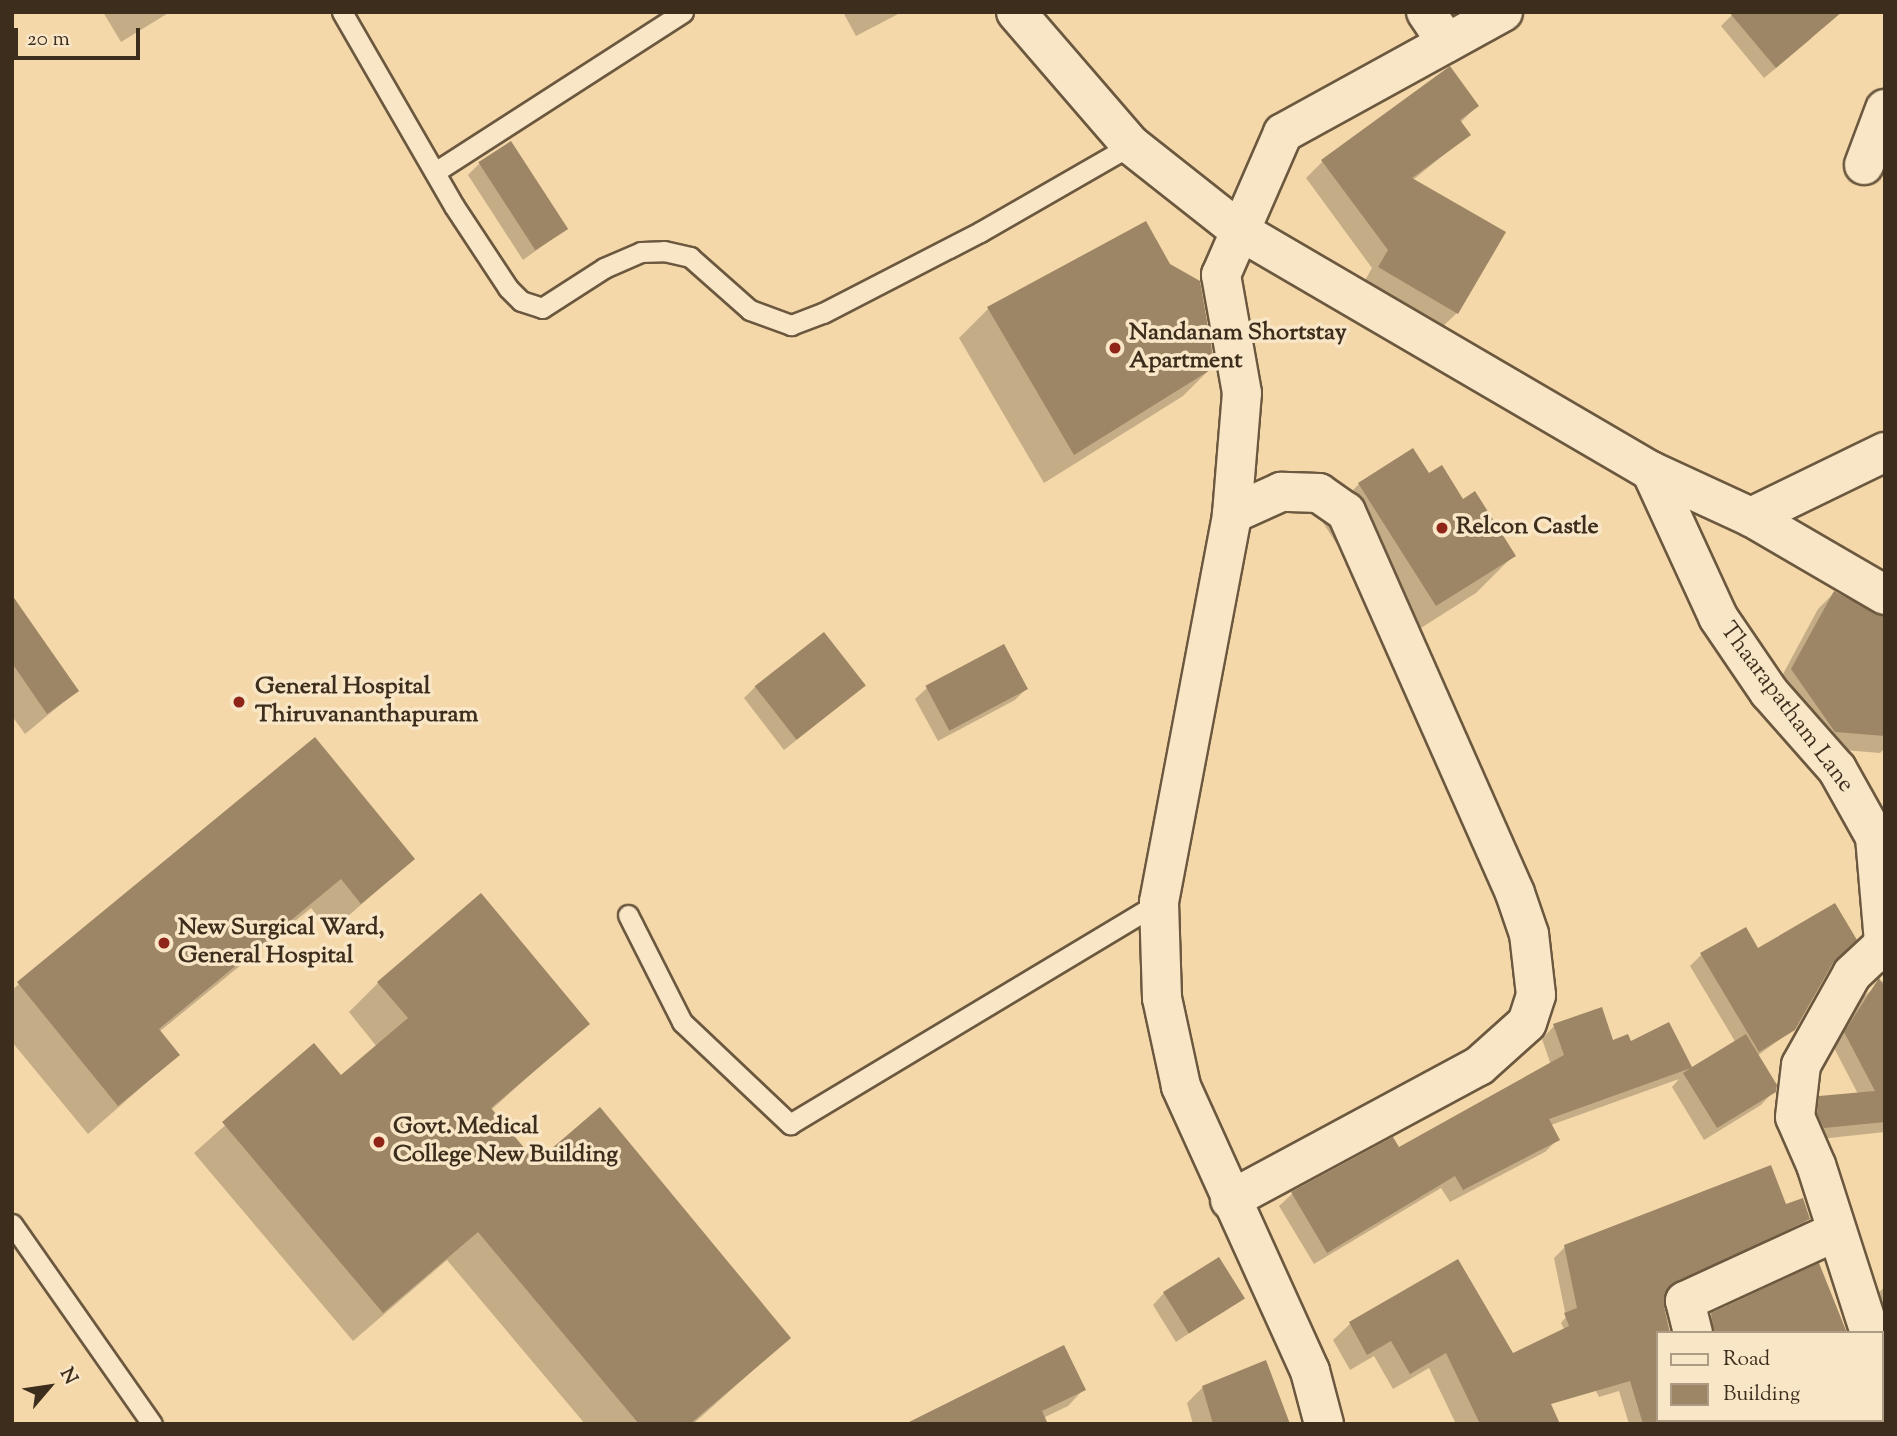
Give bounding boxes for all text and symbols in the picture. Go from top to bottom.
scale bar [18,14,144,58]
text: 20 m [27,25,70,55]
place label: Nandanam Shortstay Apartment [1129,320,1347,376]
marker: Nandanam Shortstay Apartment [1107,340,1123,356]
place label: Relcon Castle [1456,514,1599,542]
marker: Relcon Castle [1434,520,1450,536]
street label: Thaarapatham Lane [1713,617,1859,799]
place label: General Hospital Thiruvananthapuram [255,674,478,730]
marker: General Hospital Thiruvananthapuram [229,692,249,712]
place label: New Surgical Ward, General Hospital [178,915,384,971]
marker: New Surgical Ward, General Hospital [156,935,172,951]
place label: Govt. Medical College New Building [393,1114,618,1170]
marker: Govt. Medical College New Building [371,1134,387,1150]
legend [1656,1331,1883,1422]
text: Road [1723,1345,1770,1375]
north arrow [14,1352,84,1422]
text: N [52,1363,83,1390]
text: Building [1723,1380,1800,1410]

